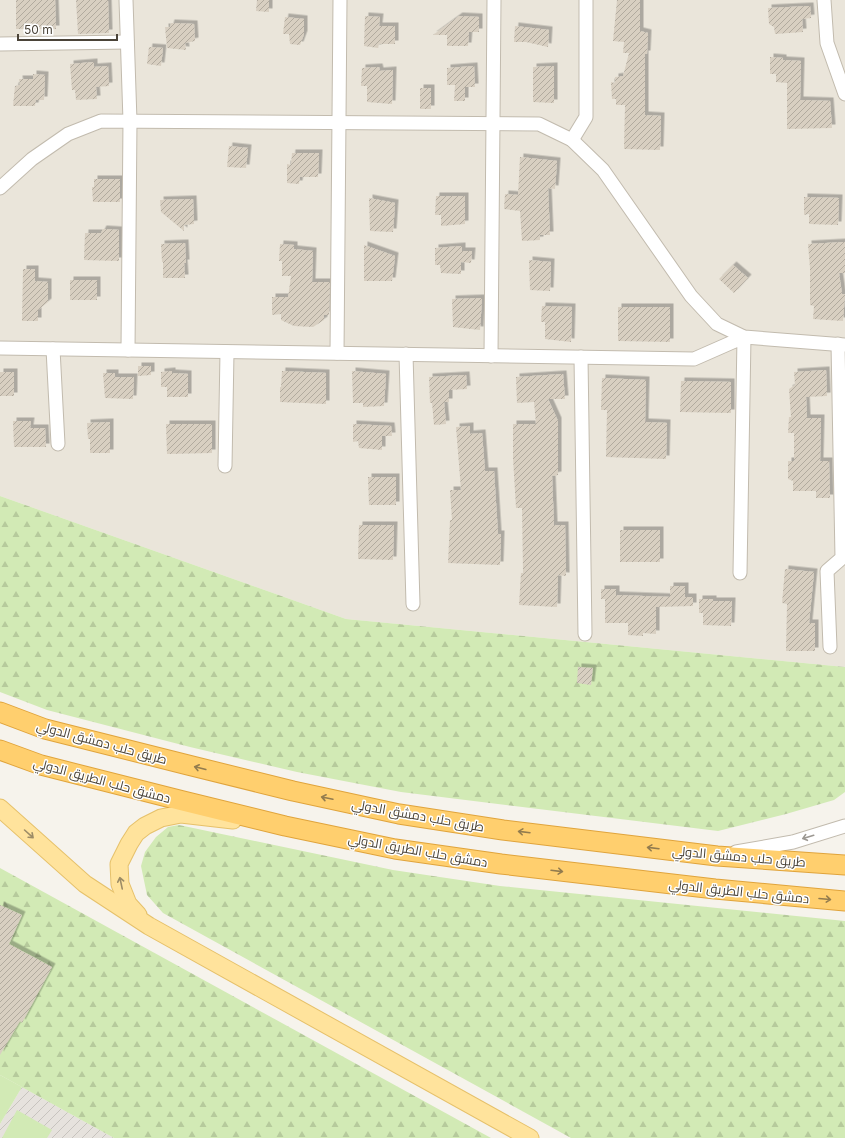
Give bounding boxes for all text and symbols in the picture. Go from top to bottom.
scale bar [18,16,117,42]
text: 50 m [24,22,53,37]
street label: طريق حلب دمشق الدولي [34,717,169,770]
street label: دمشق حلب الطريق الدولي [31,754,172,809]
one-way arrow [194,764,207,772]
one-way arrow [321,794,334,802]
street label: طريق حلب دمشق الدولي [350,795,486,837]
one-way arrow [518,828,531,836]
one-way arrow [24,829,34,838]
street label: دمشق حلب الطريق الدولي [346,830,489,873]
one-way arrow [801,834,814,841]
street label: طريق حلب دمشق الدولي [671,842,807,873]
one-way arrow [647,844,660,852]
one-way arrow [550,867,563,874]
street label: دمشق حلب الطريق الدولي [668,876,810,909]
one-way arrow [117,877,125,890]
one-way arrow [818,896,831,903]

